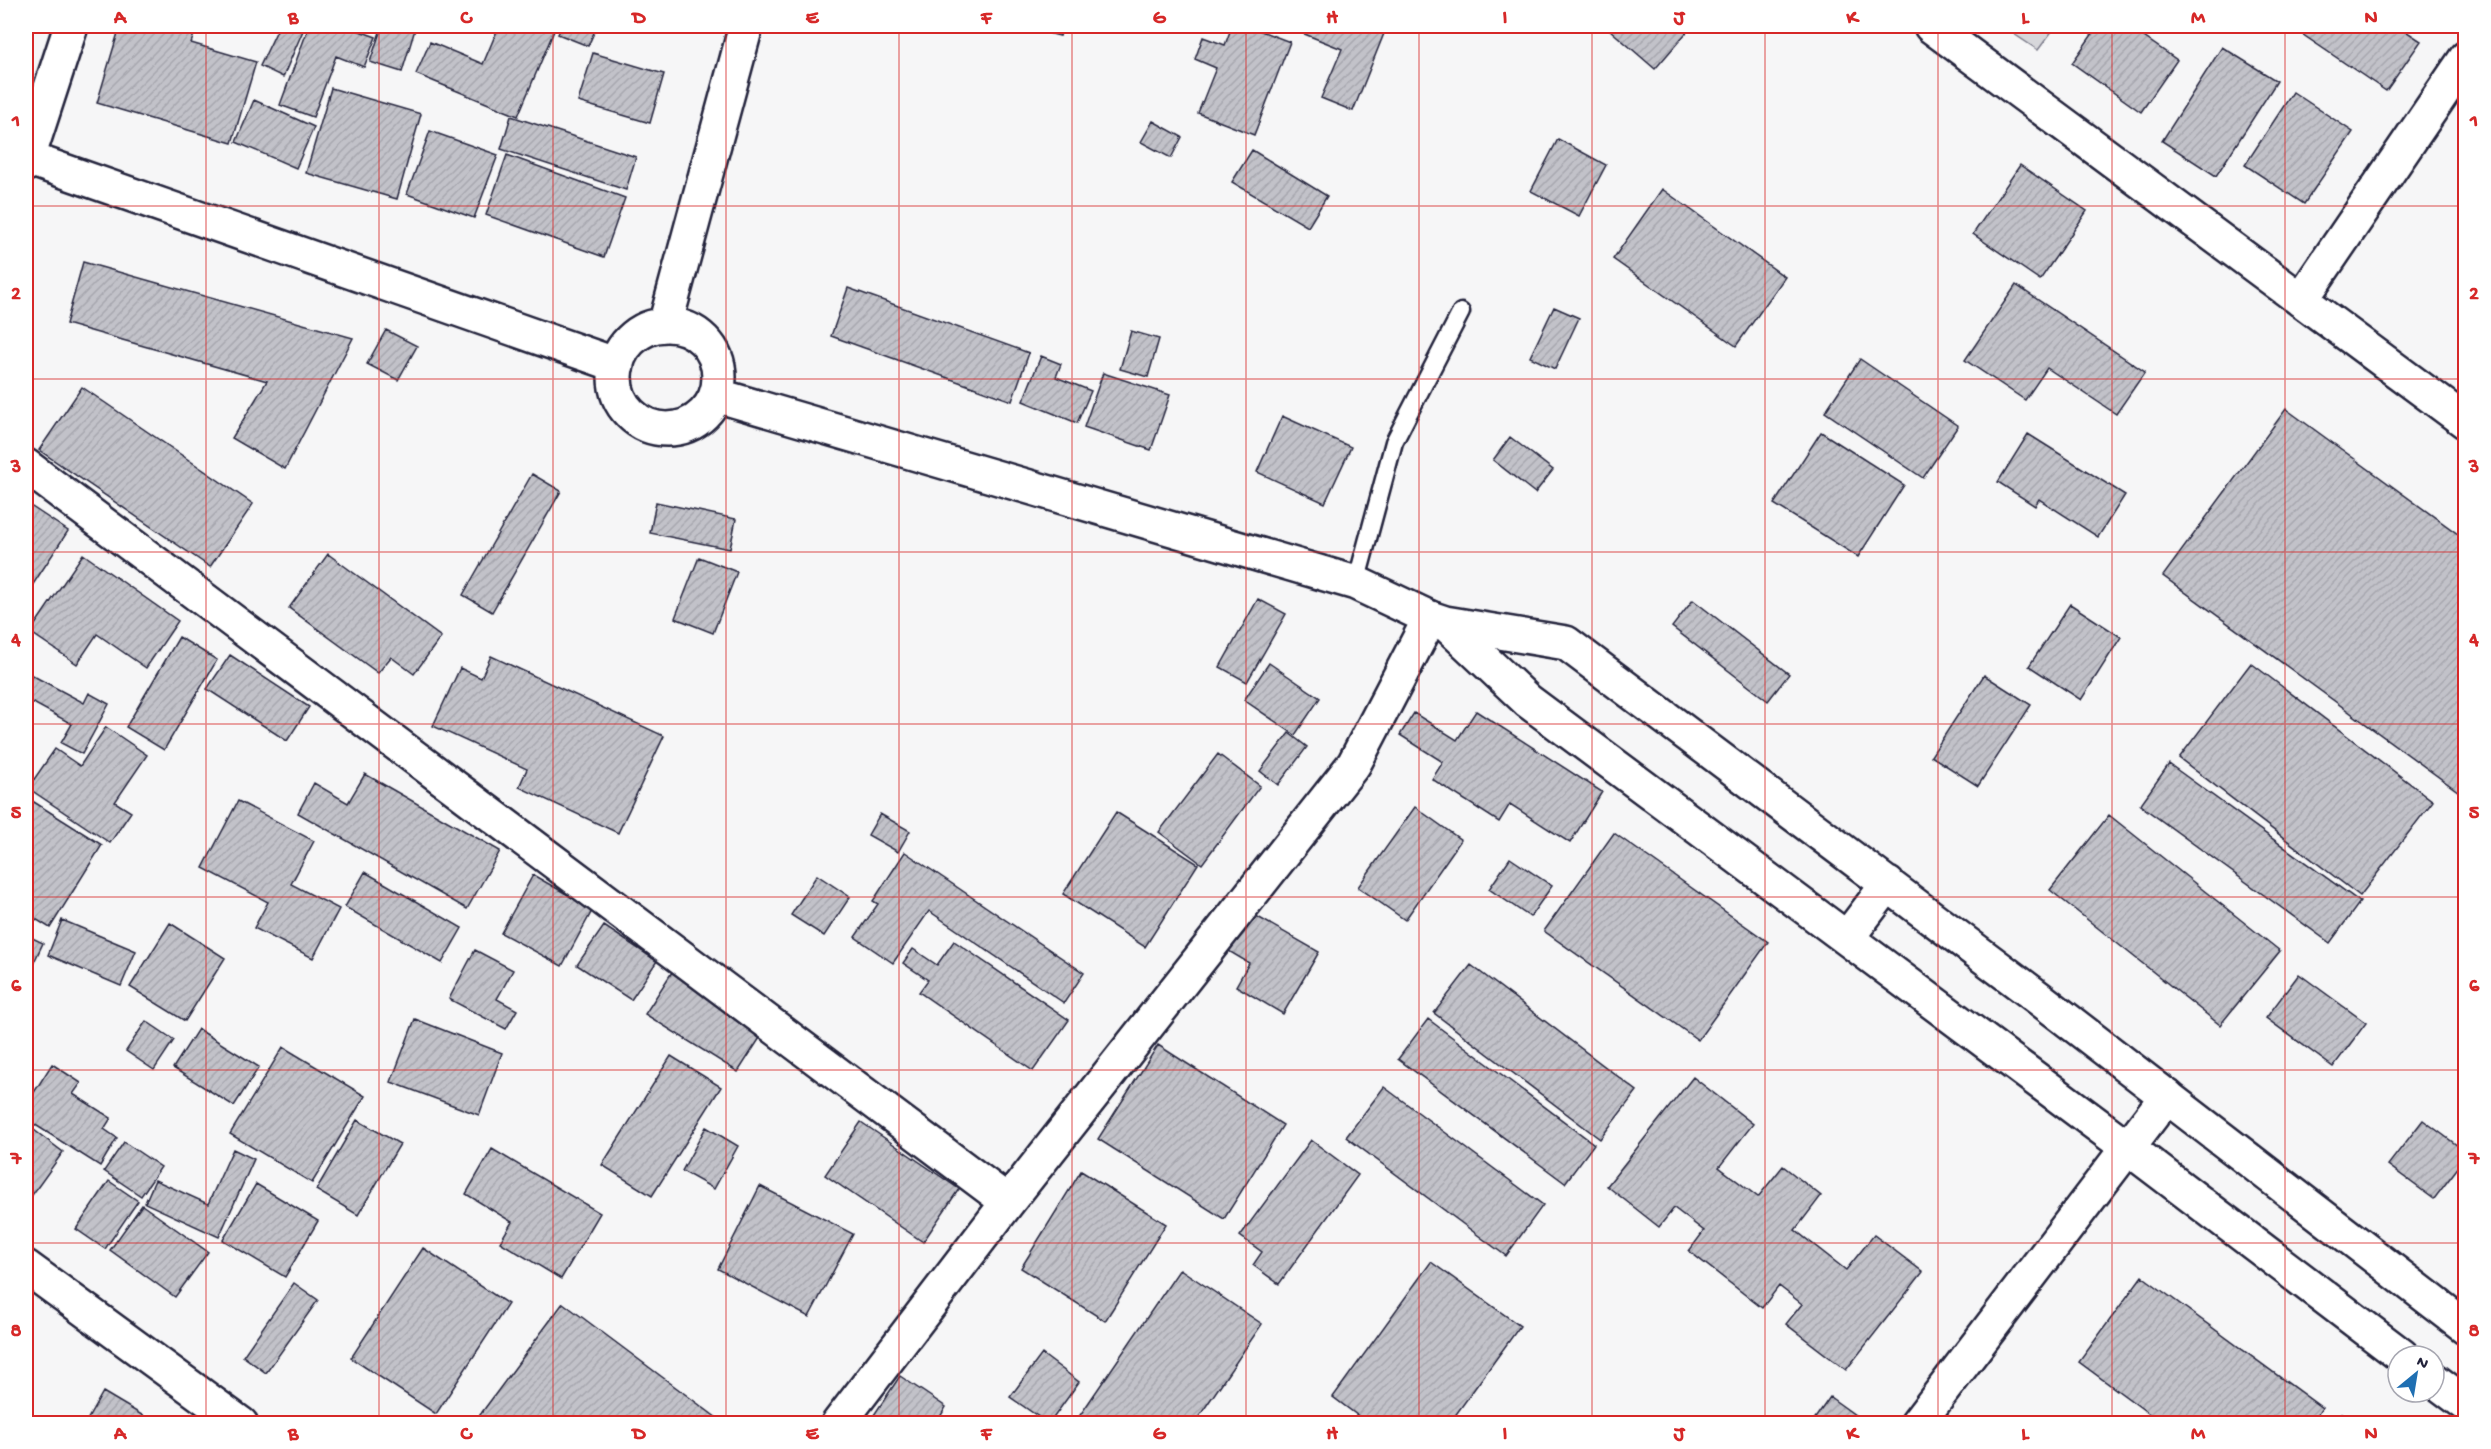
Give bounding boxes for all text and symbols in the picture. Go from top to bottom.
text: A [113,8,128,31]
text: B [287,8,299,31]
text: C [460,8,474,31]
text: D [630,8,646,31]
text: E [806,8,820,31]
text: F [980,8,993,31]
text: G [1153,8,1167,31]
text: H [1326,8,1338,31]
text: I [1503,8,1508,31]
text: J [1673,8,1686,31]
text: K [1845,8,1860,31]
text: L [2021,8,2030,31]
text: M [2191,8,2206,31]
text: N [2364,8,2378,31]
text: 1 [11,111,20,134]
text: 1 [2469,111,2478,134]
text: 2 [11,284,21,307]
text: 2 [2469,284,2479,307]
text: 3 [10,457,21,480]
text: 3 [2468,457,2479,480]
text: 4 [10,630,21,653]
text: 4 [2468,630,2479,653]
text: 5 [11,803,22,826]
text: 5 [2469,803,2480,826]
text: 6 [11,976,22,999]
text: 6 [2469,976,2480,999]
text: 7 [10,1149,23,1172]
text: 7 [2468,1149,2481,1172]
text: 8 [11,1321,22,1344]
text: 8 [2469,1321,2480,1344]
north arrow [2386,1344,2446,1404]
text: N [2412,1353,2431,1375]
text: A [113,1424,128,1447]
text: B [287,1424,299,1447]
text: C [460,1424,474,1447]
text: D [630,1424,646,1447]
text: E [806,1424,820,1447]
text: F [980,1424,993,1447]
text: G [1153,1424,1167,1447]
text: H [1326,1424,1338,1447]
text: I [1503,1424,1508,1447]
text: J [1673,1424,1686,1447]
text: K [1845,1424,1860,1447]
text: L [2021,1424,2030,1447]
text: M [2191,1424,2206,1447]
text: N [2364,1424,2378,1447]

